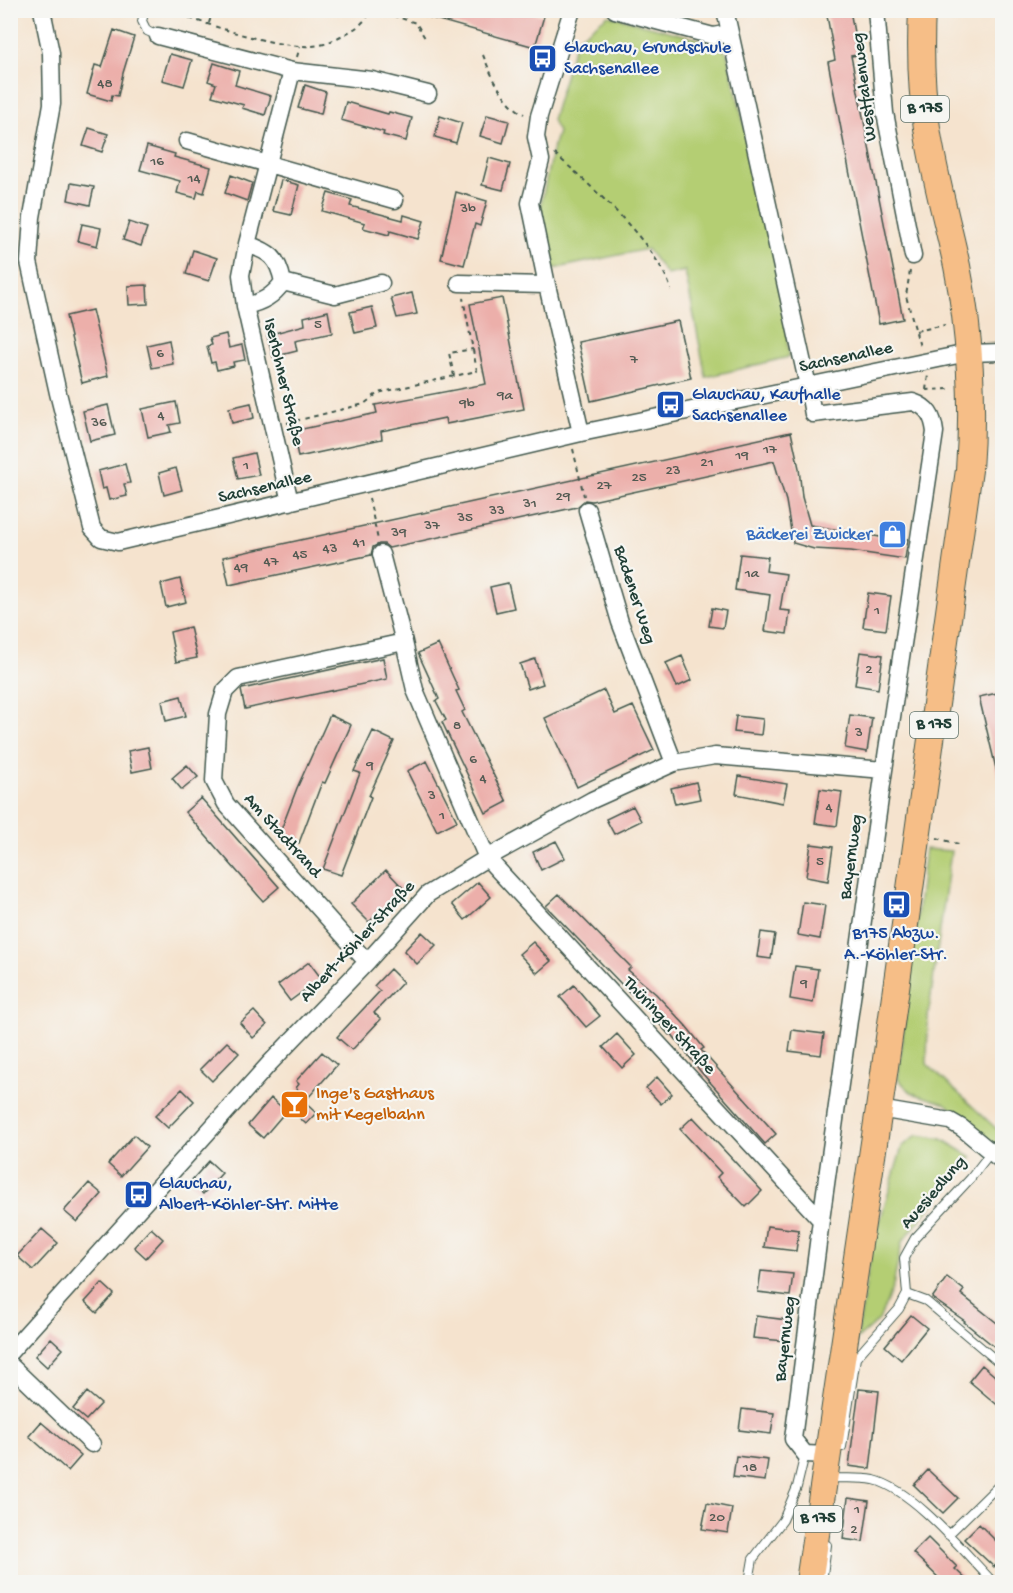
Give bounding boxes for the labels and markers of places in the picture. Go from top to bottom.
place label: Glauchau, Grundschule Sachsenallee [564,38,732,80]
bus stop icon: Glauchau, Grundschule Sachsenallee [527,42,559,74]
place label: Glauchau, Kaufhalle Sachsenallee [692,385,841,427]
bus stop icon: Glauchau, Kaufhalle Sachsenallee [655,389,687,421]
shop icon: Bäckerei Zwicker [877,519,909,551]
place label: Bäckerei Zwicker [745,525,874,546]
bus stop icon: B175 Abzw. A.-Köhler-Str. [880,889,912,921]
place label: B175 Abzw. A.-Köhler-Str. [844,924,948,966]
place label: Inge's Gasthaus mit Kegelbahn [316,1084,435,1126]
bar icon: Inge's Gasthaus mit Kegelbahn [279,1088,311,1120]
place label: Glauchau, Albert-Köhler-Str. Mitte [159,1174,339,1216]
bus stop icon: Glauchau, Albert-Köhler-Str. Mitte [122,1178,154,1210]

